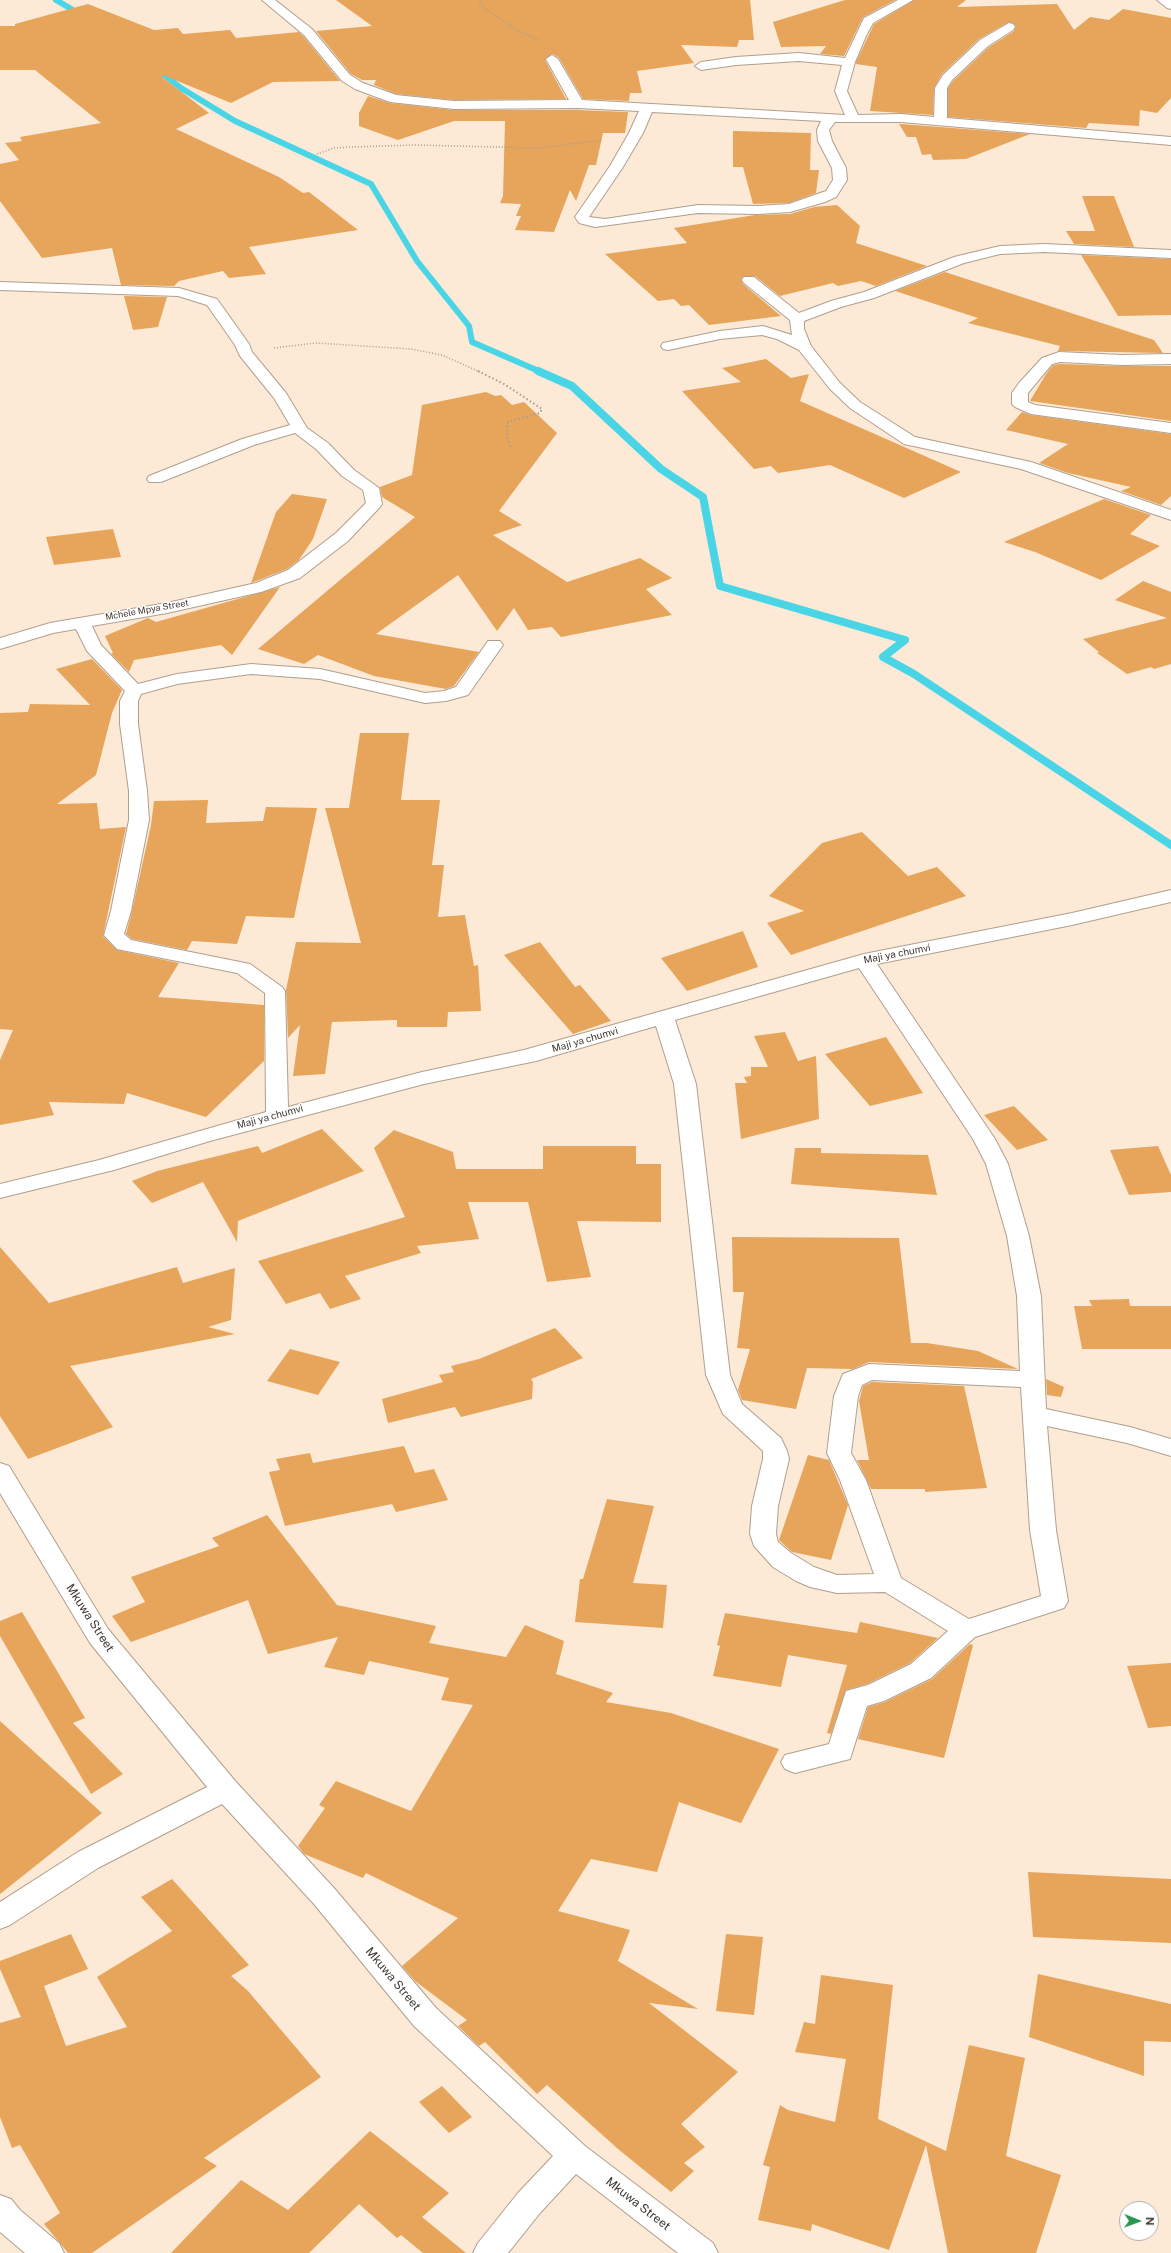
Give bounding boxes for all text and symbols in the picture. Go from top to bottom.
street label: Mchele Mpya Street [105,597,189,623]
street label: Maji ya chumvi [862,942,932,966]
street label: Maji ya chumvi [551,1025,619,1055]
street label: Maji ya chumvi [236,1102,304,1132]
street label: Mkuwa Street [63,1581,117,1655]
street label: Mkuwa Street [362,1944,424,2014]
street label: Mkuwa Street [603,2174,673,2234]
north arrow [1119,2201,1159,2241]
text: N [1144,2217,1156,2226]

